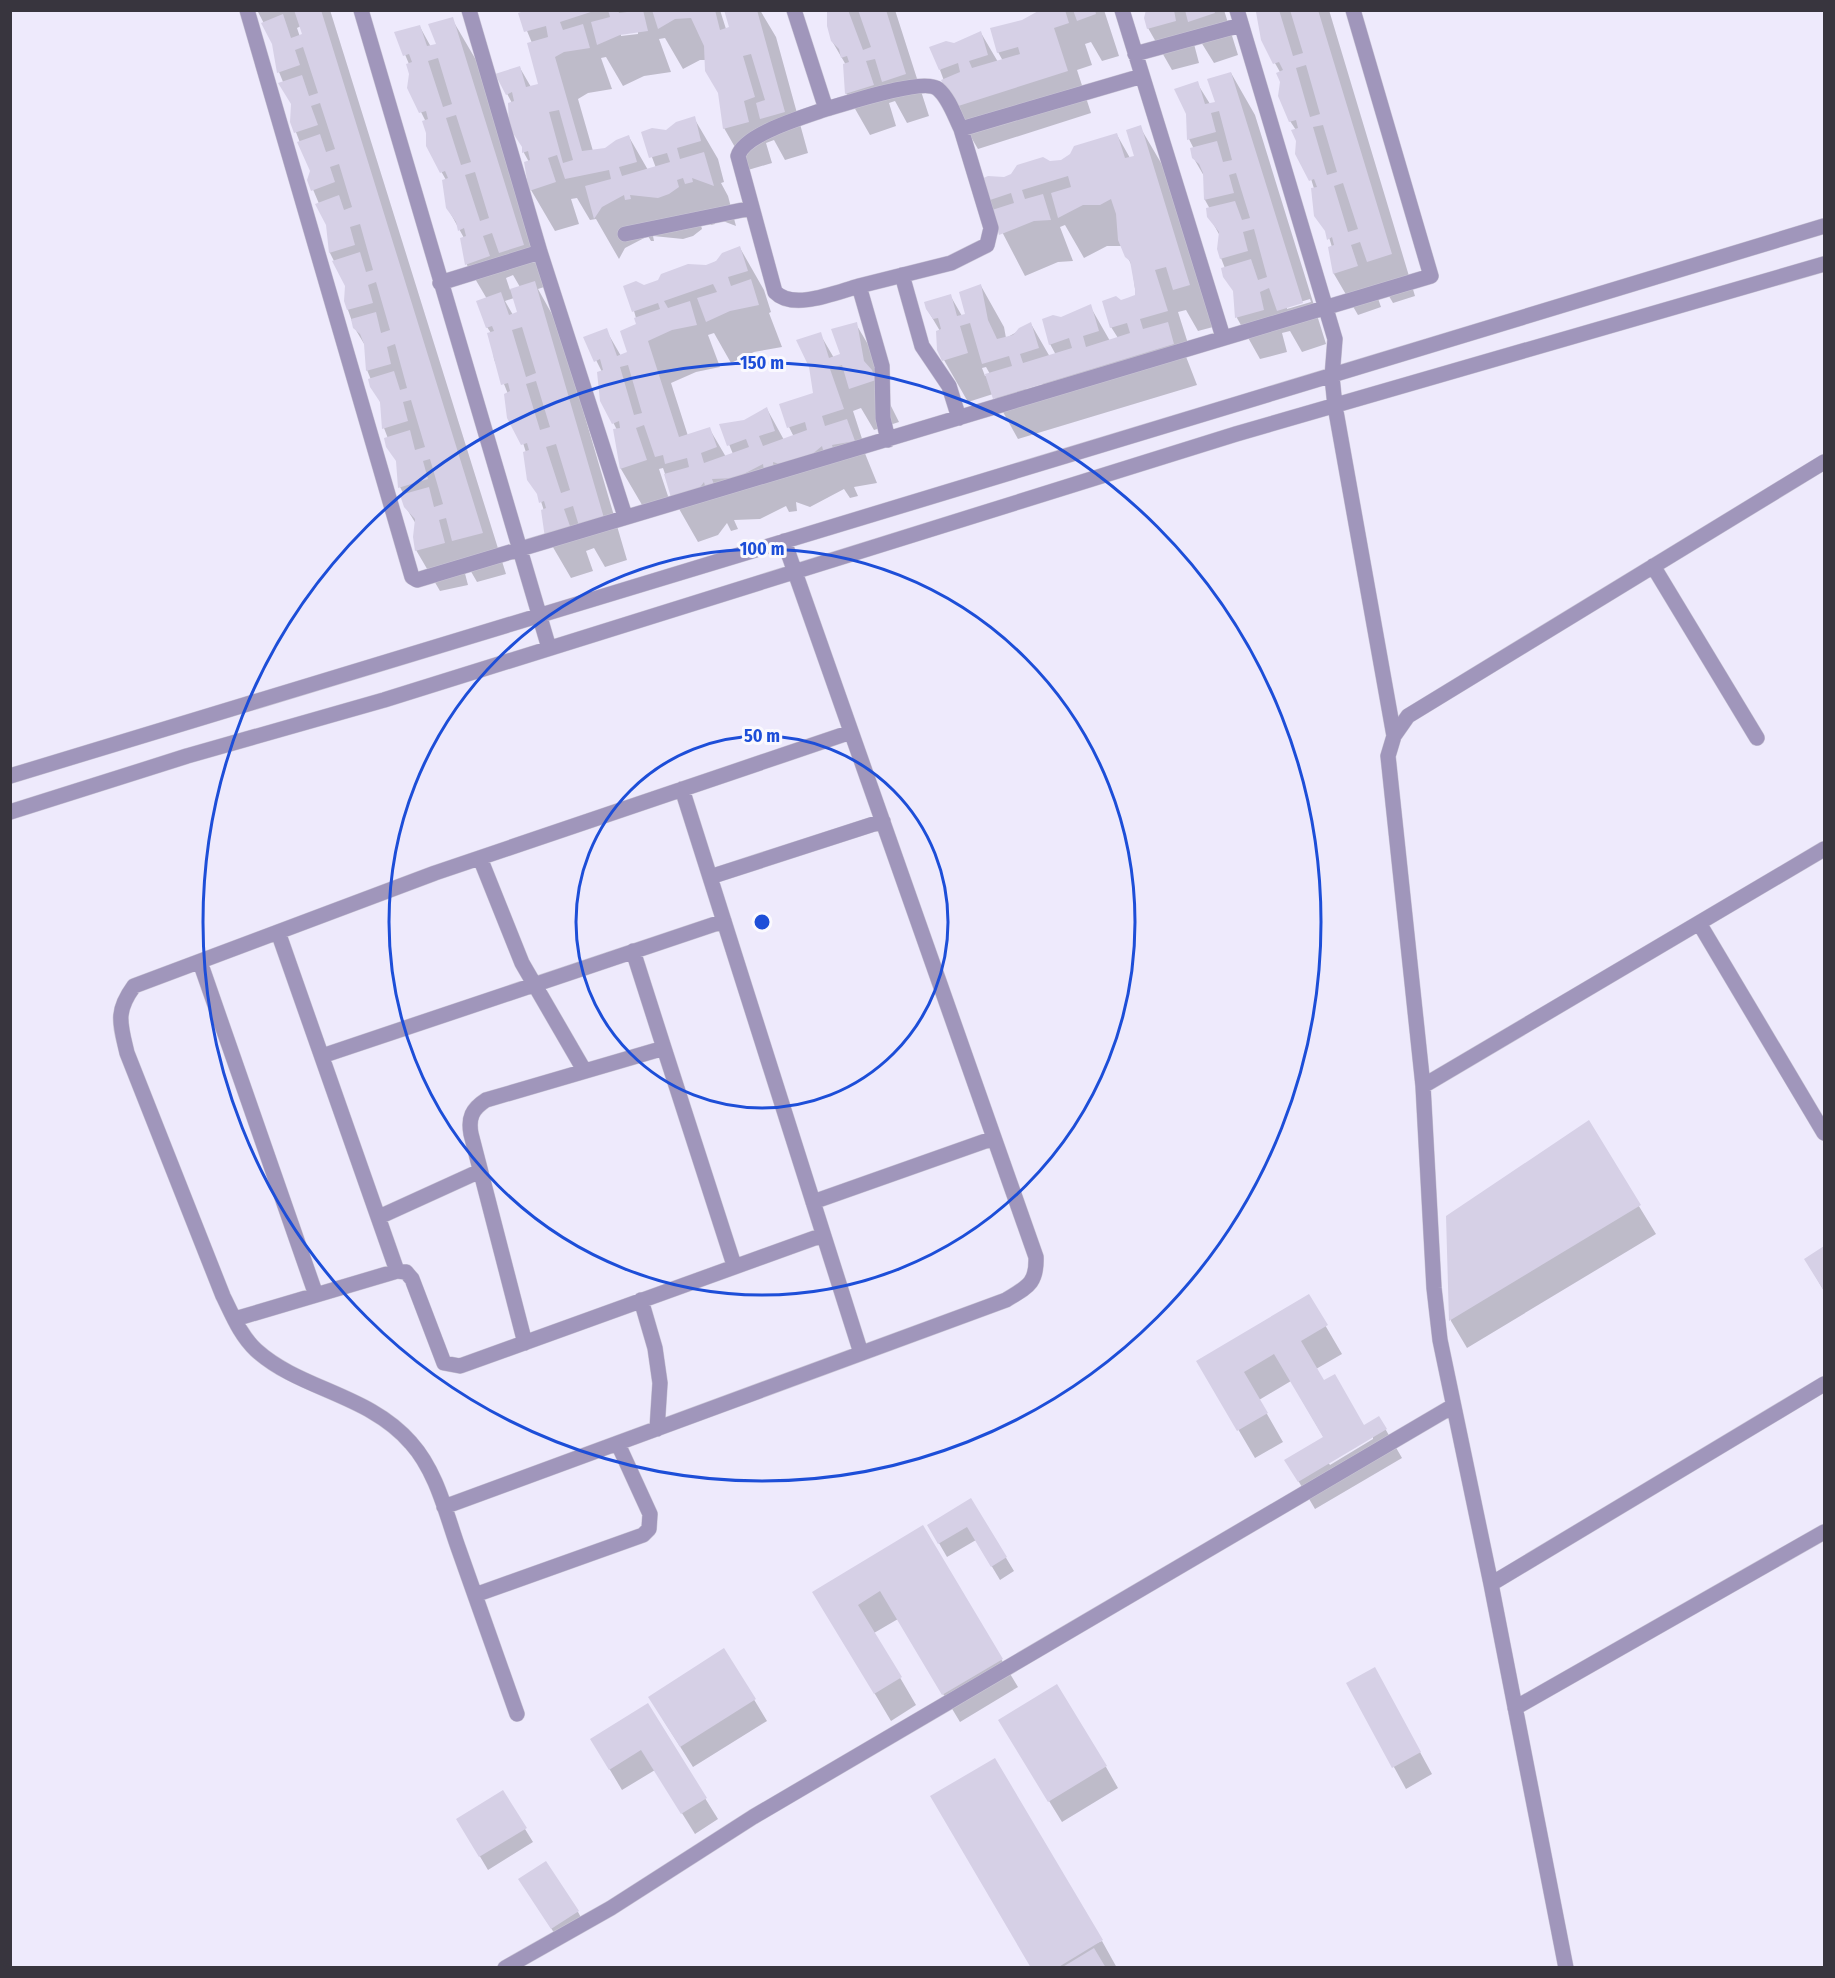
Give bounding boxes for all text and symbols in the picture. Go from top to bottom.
text: 150 m [740,352,784,374]
text: 100 m [740,538,784,560]
text: 50 m [744,725,780,747]
centre of rings [752,912,772,932]

